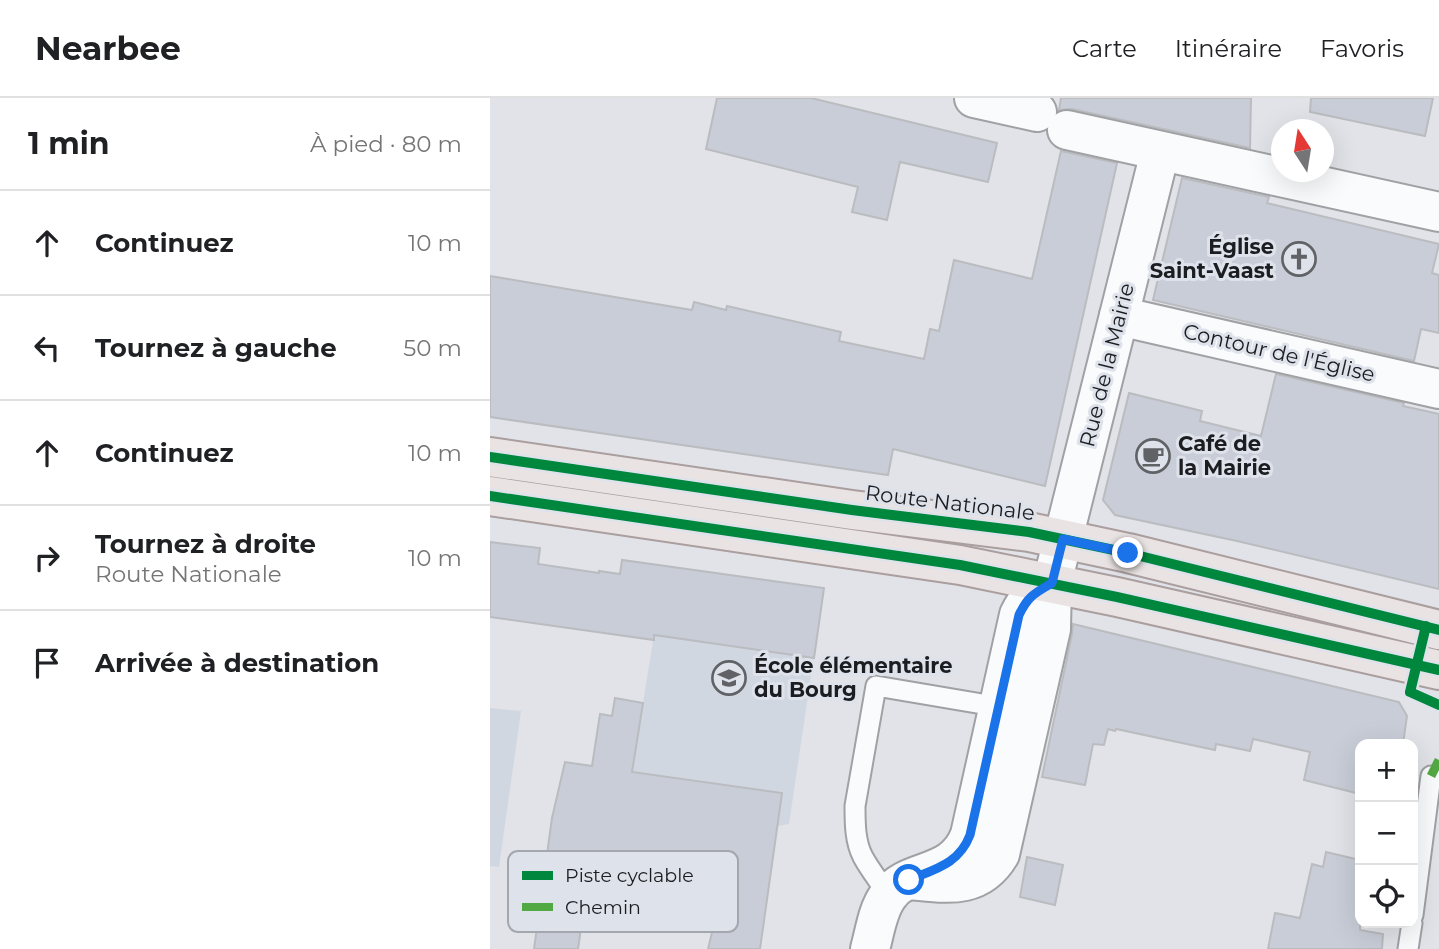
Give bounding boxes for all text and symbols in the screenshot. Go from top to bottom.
text: Nearbee [35,28,181,68]
text: Carte [1072,34,1137,63]
text: Itinéraire [1175,34,1282,63]
text: Favoris [1320,34,1404,63]
north arrow [1271,119,1334,182]
text: 1 min [28,125,109,162]
text: À pied · 80 m [310,130,462,158]
icon: ahead [28,224,66,262]
text: Continuez [95,227,234,259]
text: 10 m [408,229,462,257]
place label: Église Saint-Vaast [1150,234,1274,283]
church icon: Église Saint-Vaast [1280,240,1318,278]
street label: Rue de la Mairie [1074,280,1139,449]
street label: Contour de l'Église [1181,318,1377,387]
icon: left [28,329,66,367]
text: Tournez à gauche [95,332,337,364]
text: 50 m [403,334,462,362]
place label: Café de la Mairie [1178,431,1271,480]
icon: ahead [28,434,66,472]
text: Continuez [95,437,234,469]
cafe icon: Café de la Mairie [1134,437,1172,475]
text: 10 m [408,439,462,467]
street label: Route Nationale [864,480,1036,525]
text: Tournez à droite [95,528,316,560]
route end [1112,537,1143,568]
icon: right [28,539,66,577]
text: 10 m [408,544,462,572]
text: Route Nationale [95,560,282,588]
icon: arrive [28,644,66,682]
text: Arrivée à destination [95,647,379,679]
place label: École élémentaire du Bourg [754,653,952,702]
school or university icon: École élémentaire du Bourg [710,659,748,697]
map controls [1355,739,1418,928]
button: + [1355,739,1418,802]
button: − [1355,802,1418,865]
legend [508,851,738,932]
text: Piste cyclable [565,864,694,887]
route start [893,864,924,895]
button: locate [1355,865,1418,928]
text: Chemin [565,896,641,919]

